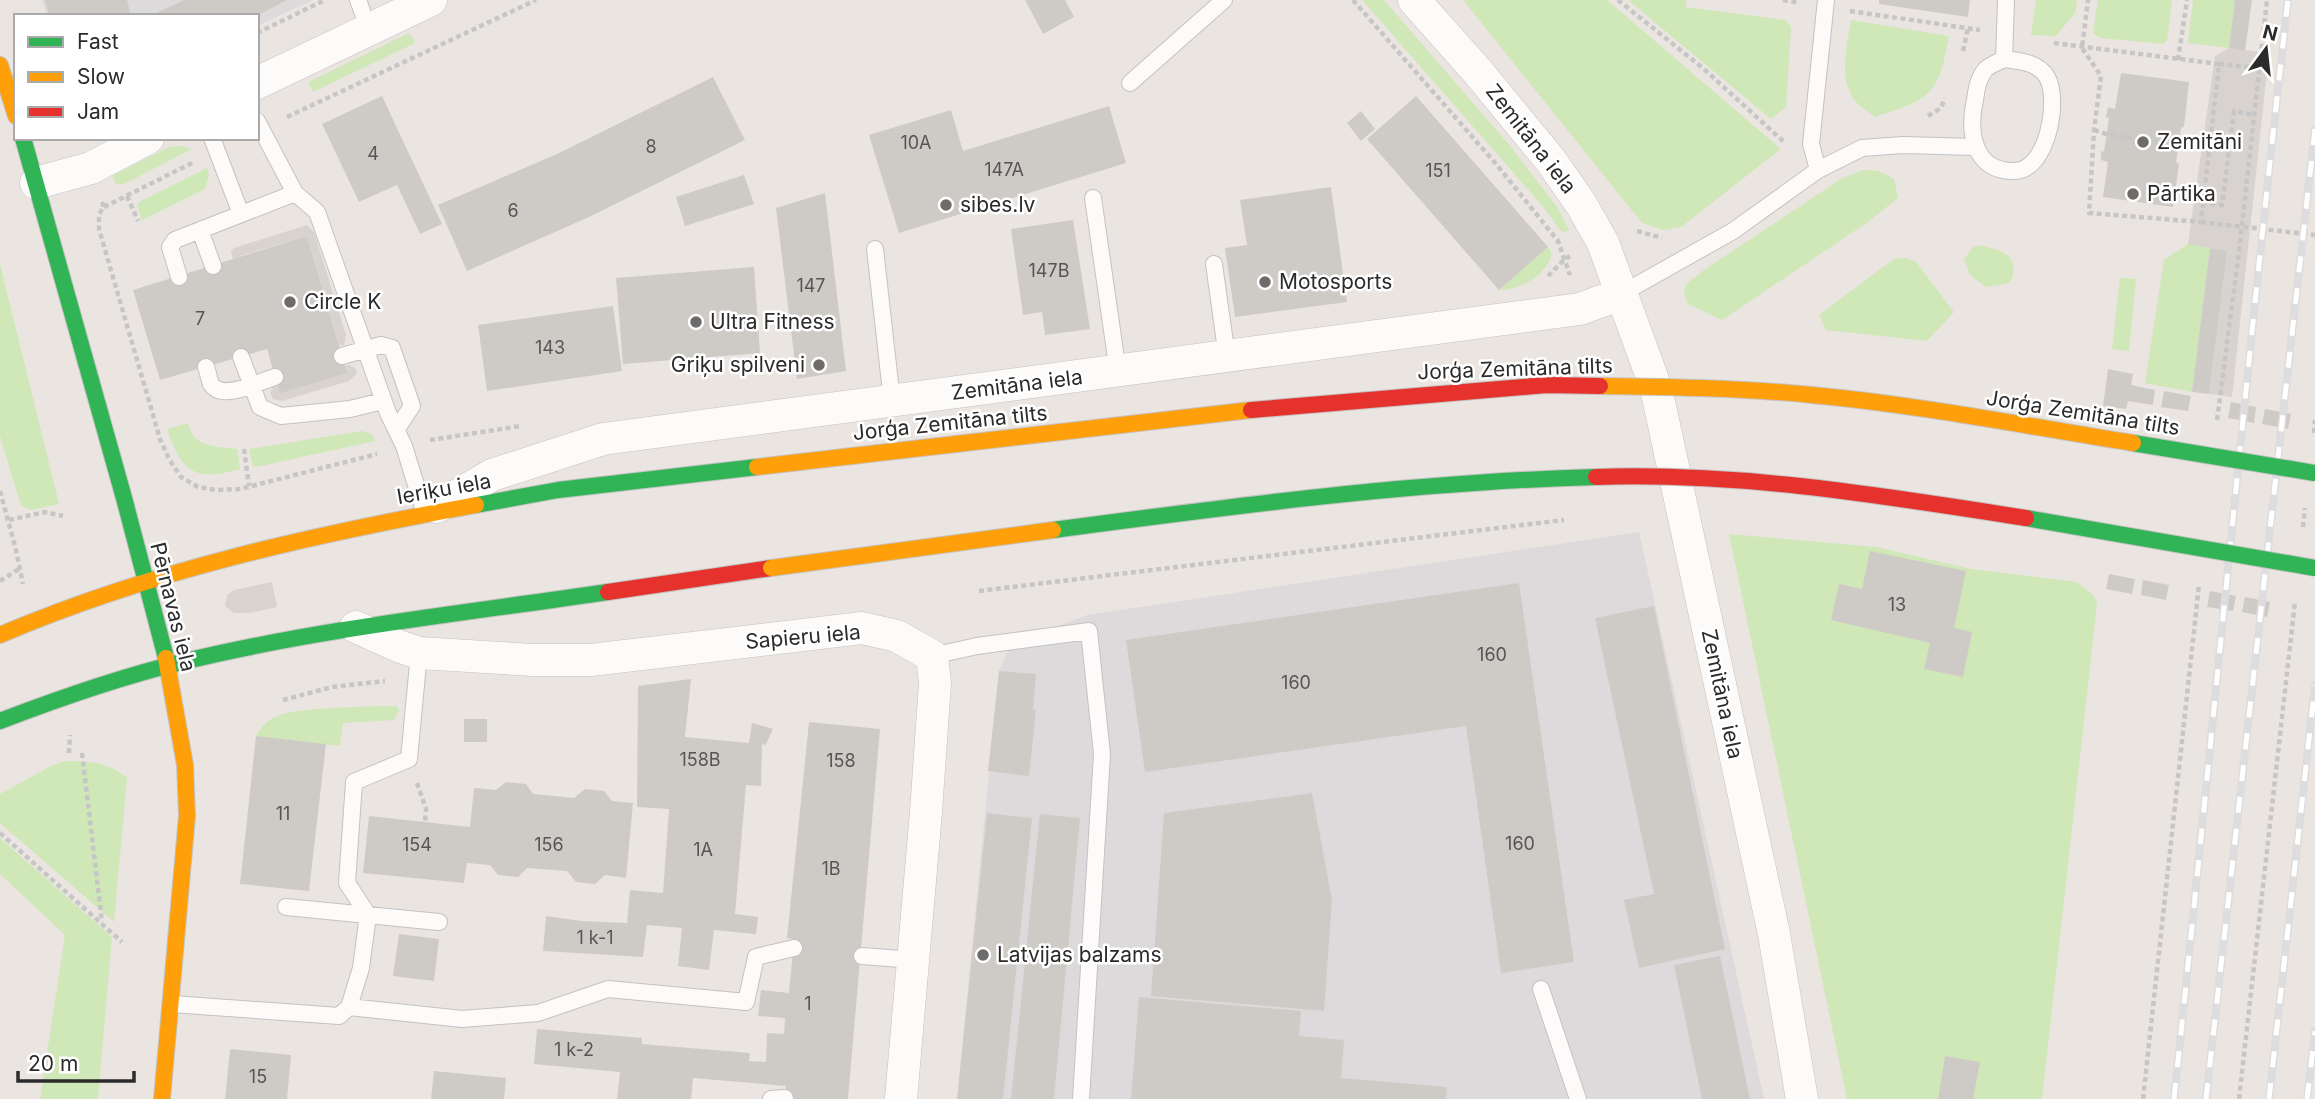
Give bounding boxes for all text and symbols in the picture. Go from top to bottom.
legend [14,14,259,140]
north arrow [2231,14,2301,84]
text: N [2260,20,2280,46]
text: Fast [77,29,119,54]
text: Slow [77,64,125,89]
street label: Zemitāna iela [1481,79,1582,198]
text: Jam [77,99,119,124]
place label: Zemitāni [2157,129,2242,154]
house number: 10A [900,132,932,153]
marker: Zemitāni [2135,134,2151,150]
house number: 8 [645,136,657,157]
house number: 4 [367,143,379,164]
house number: 147A [984,159,1024,180]
house number: 151 [1425,160,1451,181]
place label: Pārtika [2147,181,2216,206]
marker: Pārtika [2125,186,2141,202]
place label: sibes.lv [960,192,1036,217]
marker: sibes.lv [938,197,954,213]
house number: 6 [507,200,519,221]
house number: 147B [1029,260,1069,281]
place label: Motosports [1279,269,1392,294]
marker: Motosports [1257,274,1273,290]
house number: 147 [796,275,826,296]
place label: Circle K [304,289,381,314]
marker: Circle K [282,294,298,310]
house number: 7 [195,308,205,329]
place label: Ultra Fitness [710,309,835,334]
marker: Ultra Fitness [688,314,704,330]
house number: 143 [535,337,565,358]
place label: Griķu spilveni [671,352,805,378]
street label: Jorģa Zemitāna tilts [1417,353,1613,384]
marker: Griķu spilveni [811,357,827,373]
street label: Zemitāna iela [950,364,1084,405]
street label: Jorģa Zemitāna tilts [1985,385,2182,440]
street label: Jorģa Zemitāna tilts [851,400,1049,445]
street label: Ieriķu iela [395,468,493,510]
street label: Pērnavas iela [145,540,202,674]
house number: 13 [1888,594,1906,615]
street label: Sapieru iela [744,619,862,654]
street label: Zemitāna iela [1697,627,1748,761]
house number: 160 [1477,644,1507,665]
house number: 160 [1281,672,1311,693]
house number: 158B [679,749,721,770]
house number: 158 [826,750,856,771]
house number: 11 [276,803,290,824]
house number: 160 [1505,833,1535,854]
house number: 154 [402,834,432,855]
house number: 156 [534,834,564,855]
house number: 1A [693,839,713,860]
house number: 1B [821,858,841,879]
house number: 1 k-1 [576,927,614,948]
place label: Latvijas balzams [997,942,1162,967]
marker: Latvijas balzams [975,947,991,963]
house number: 1 [804,993,812,1014]
house number: 1 k-2 [554,1039,594,1060]
scale bar [18,1040,133,1084]
text: 20 m [28,1051,78,1076]
house number: 15 [249,1066,267,1087]

